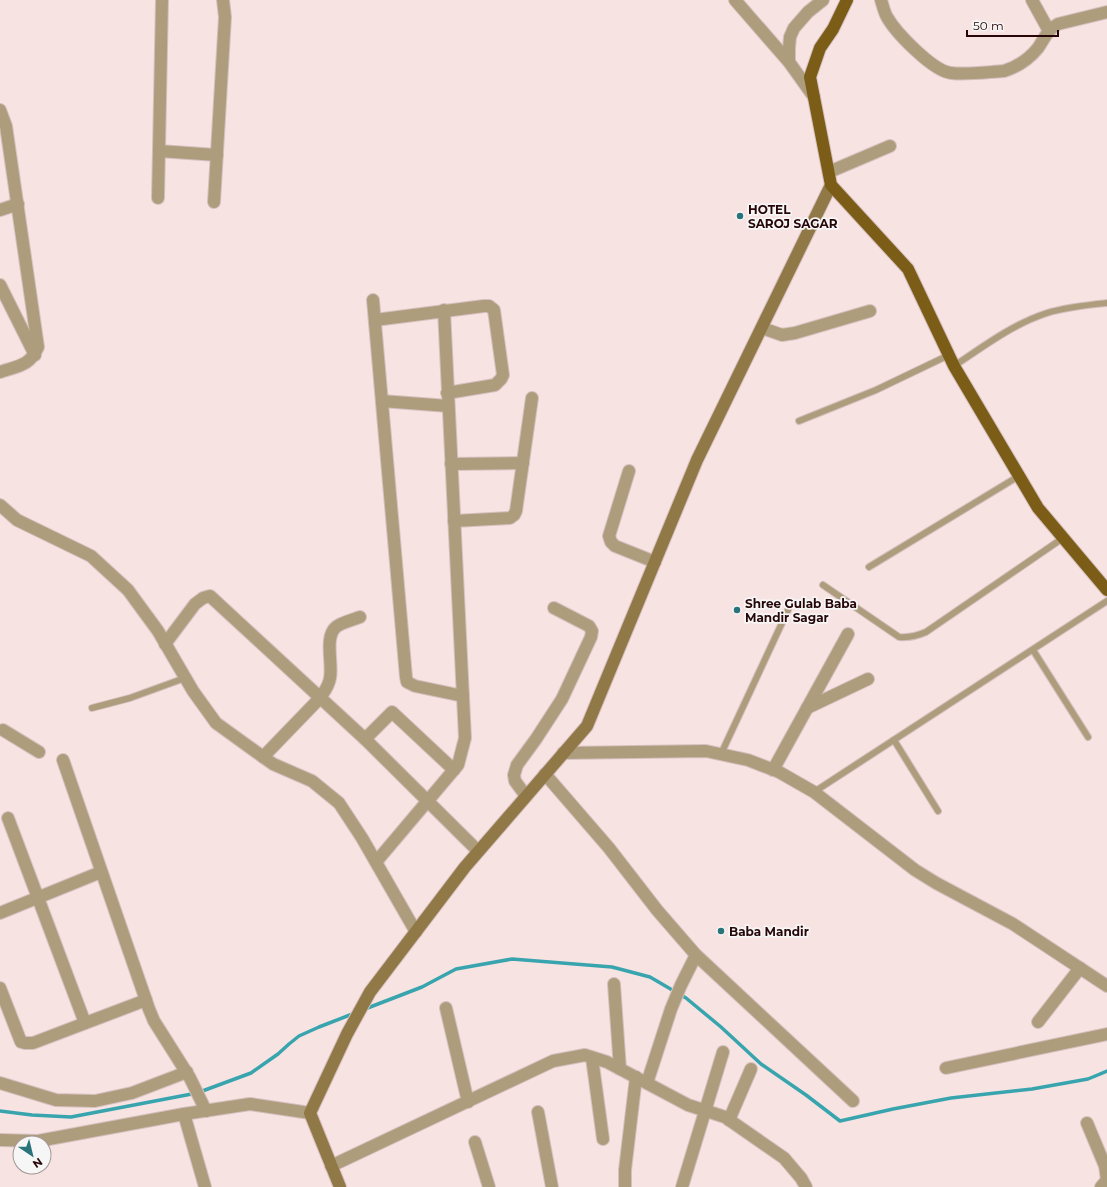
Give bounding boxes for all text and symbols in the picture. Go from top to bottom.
scale bar [967,12,1058,38]
text: 50 m [973,18,1004,33]
place label: HOTEL SAROJ SAGAR [748,202,838,231]
marker: HOTEL SAROJ SAGAR [735,211,745,221]
place label: Shree Gulab Baba Mandir Sagar [745,596,857,625]
marker: Shree Gulab Baba Mandir Sagar [732,605,742,615]
place label: Baba Mandir [729,924,809,939]
marker: Baba Mandir [716,926,726,936]
north arrow [12,1135,52,1175]
text: N [30,1155,45,1171]

